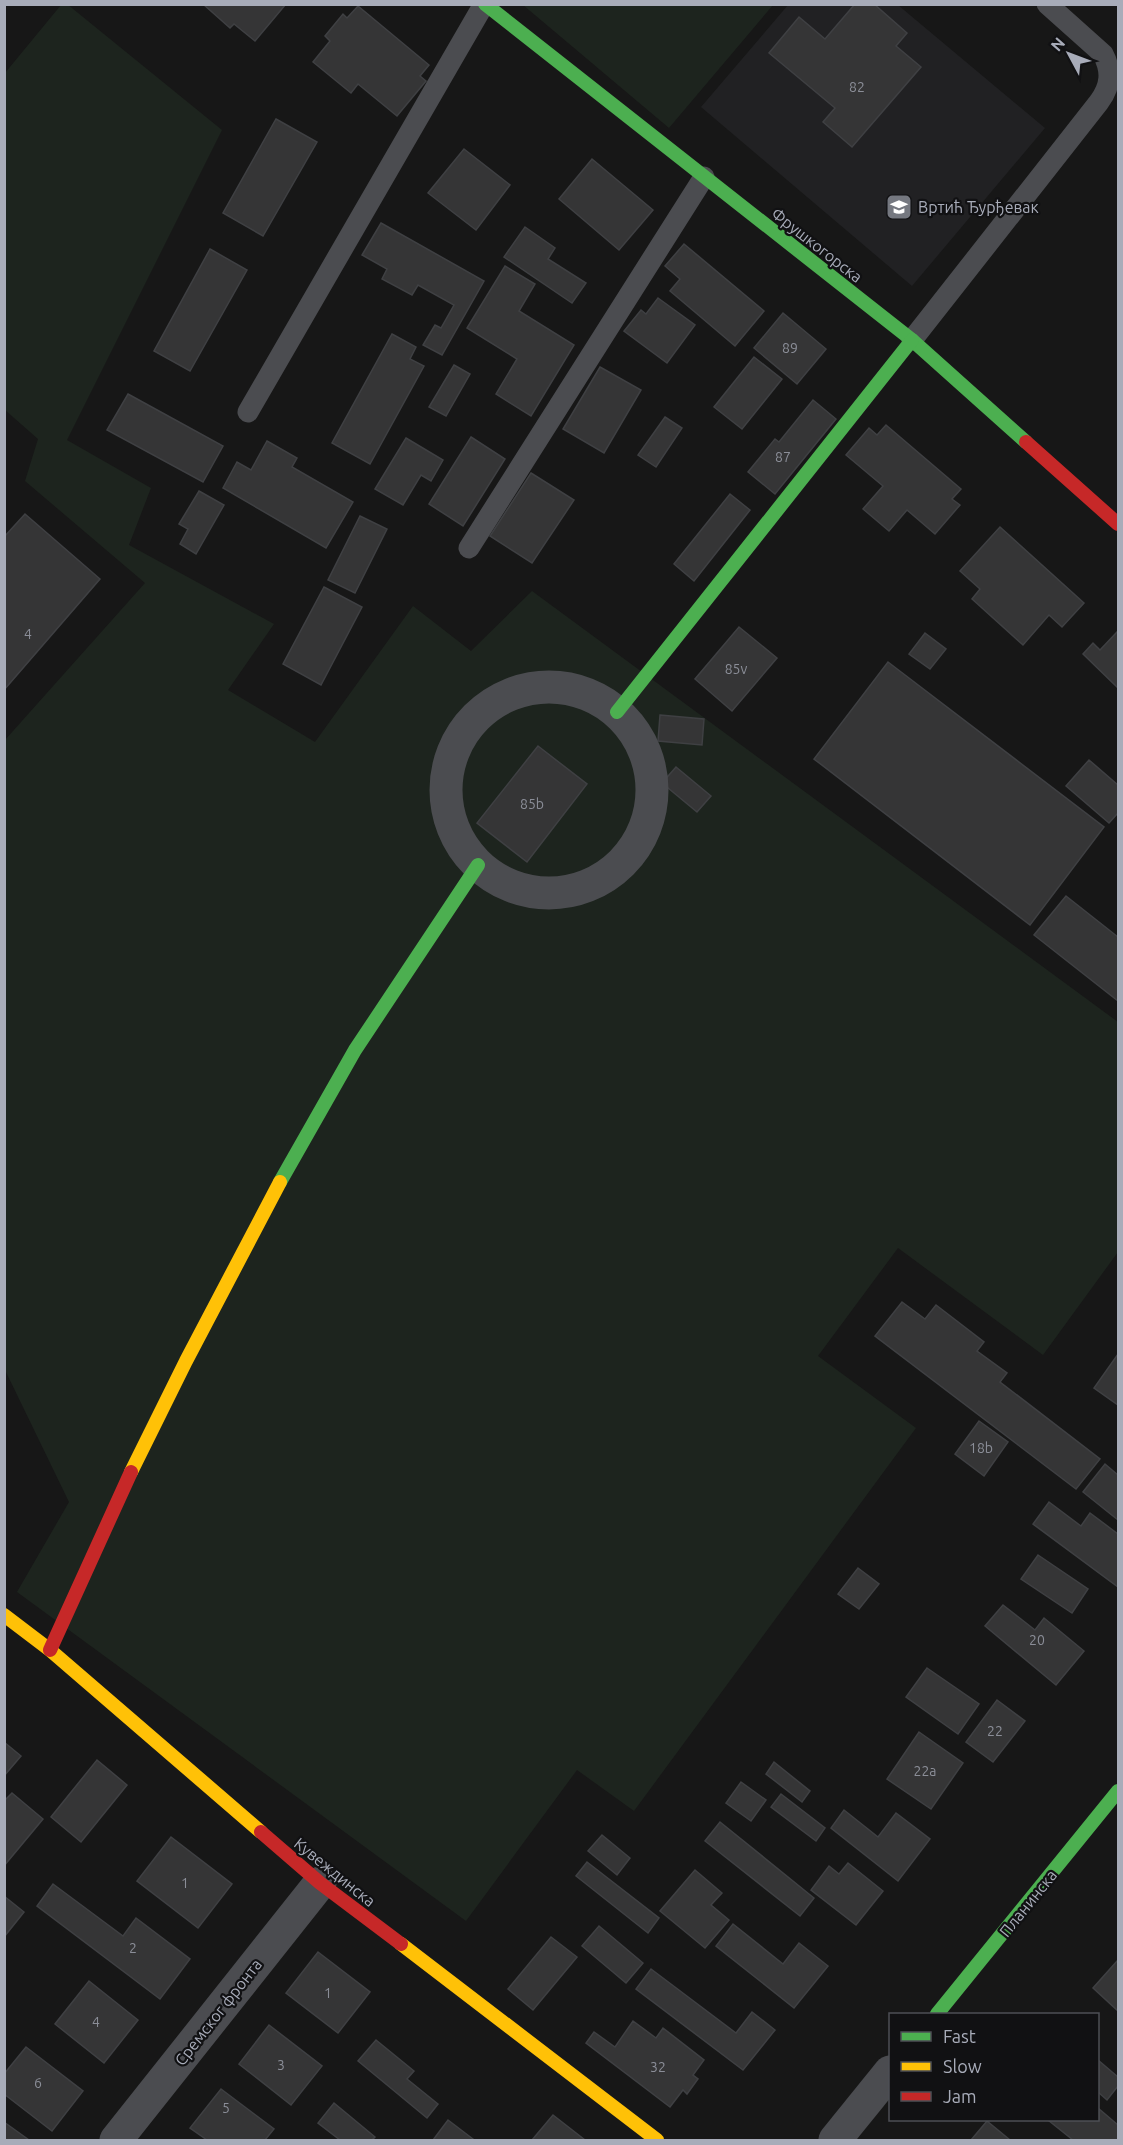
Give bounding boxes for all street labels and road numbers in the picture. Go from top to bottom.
street label: Фрушкогорска [768,204,866,286]
street label: Кувеждинска [291,1834,379,1910]
street label: Планинска [996,1866,1060,1940]
street label: Сремског фронта [171,1955,265,2069]

